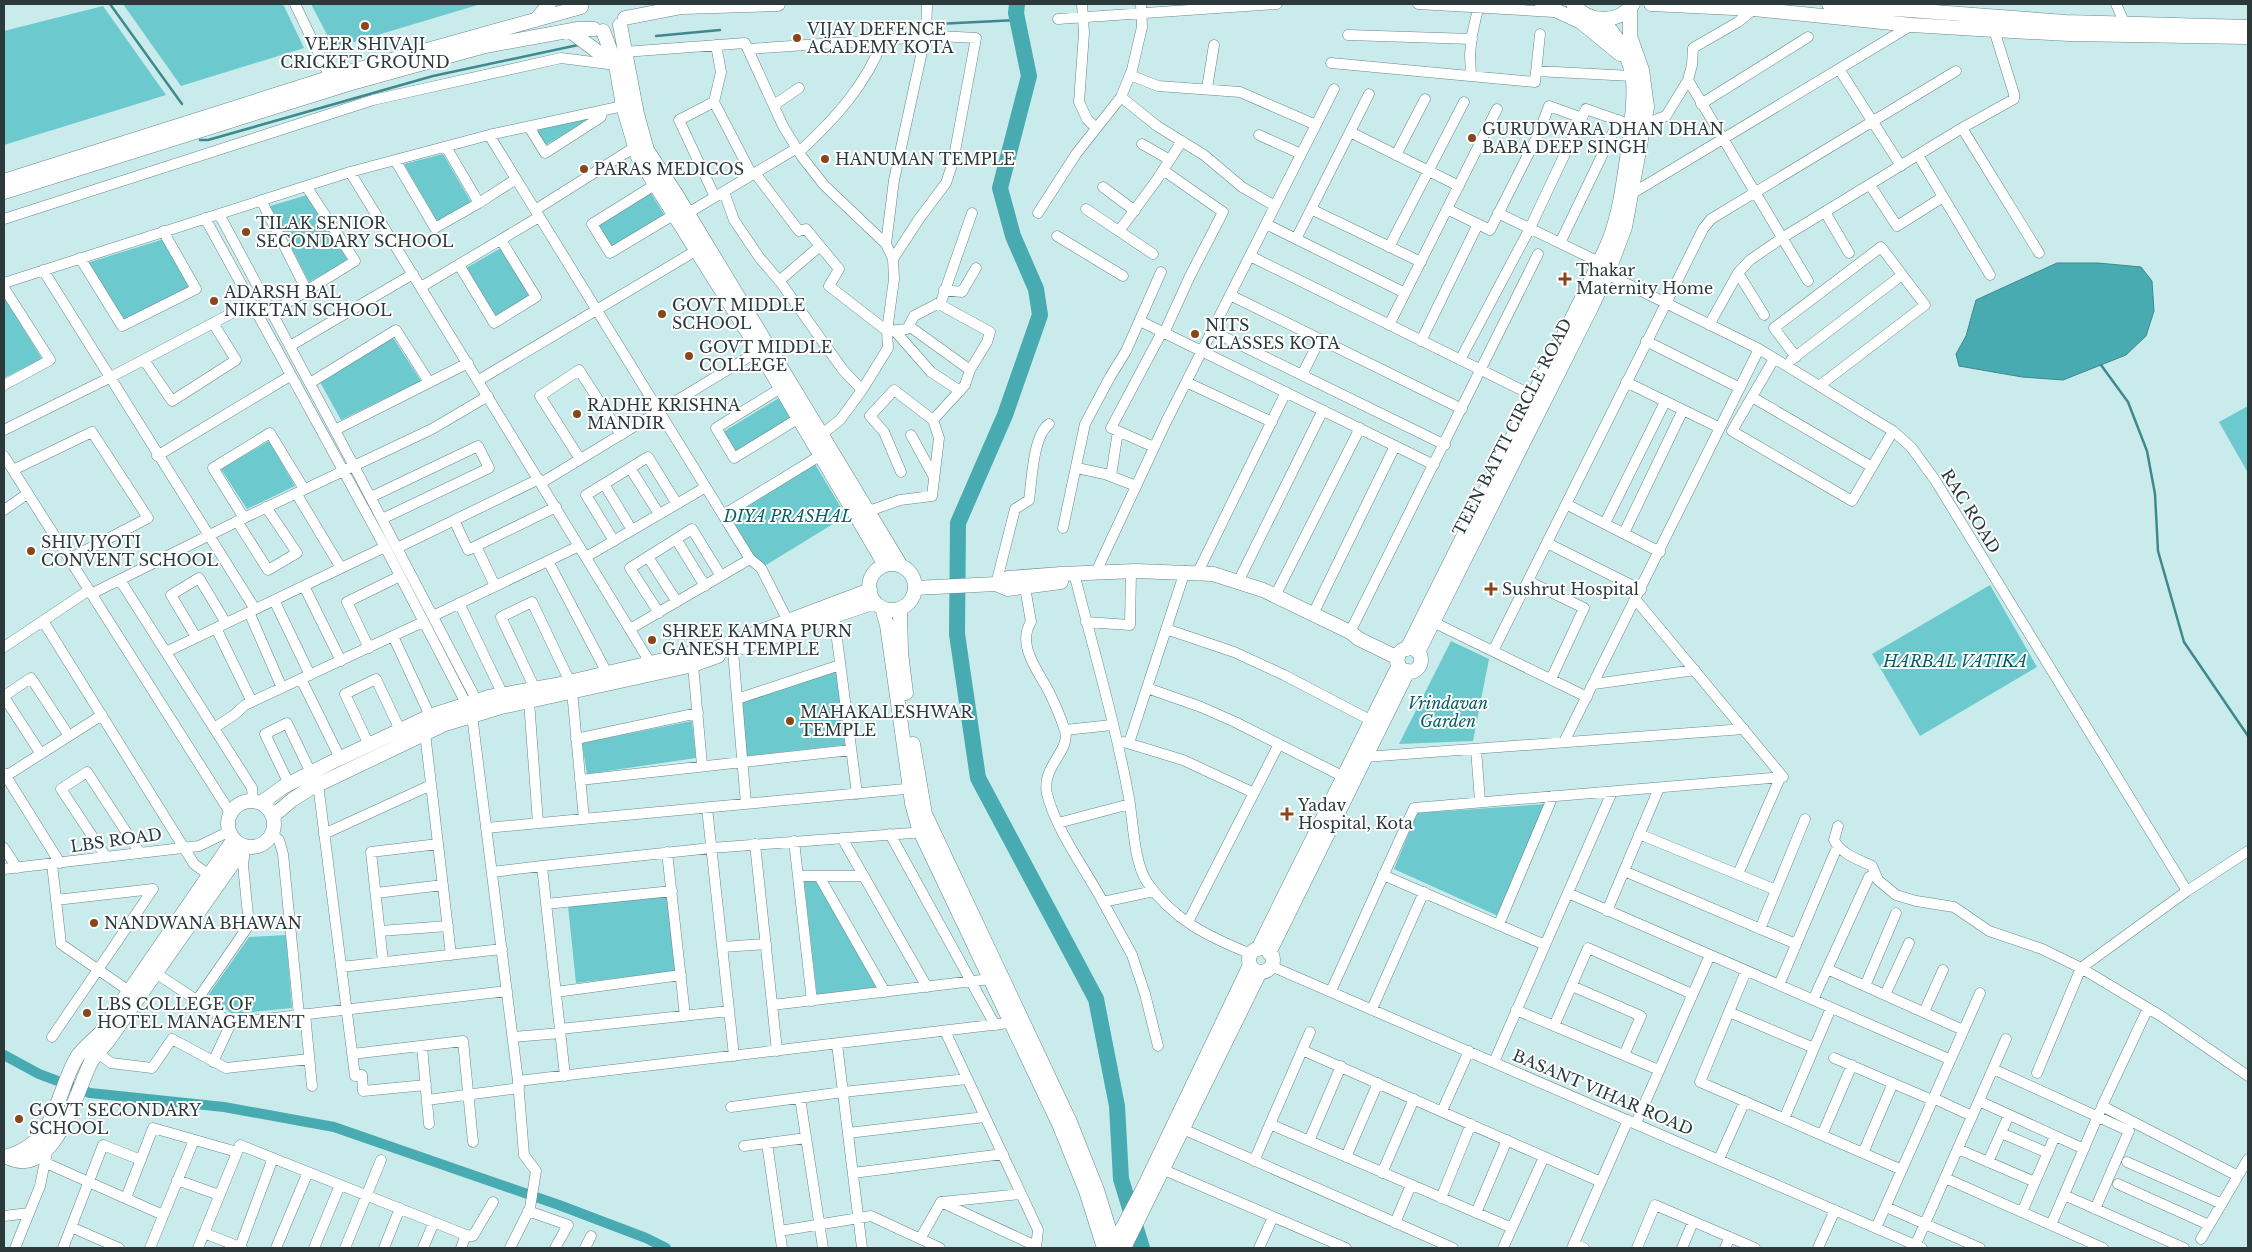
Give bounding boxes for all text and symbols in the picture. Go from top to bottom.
place label: VIJAY DEFENCE ACADEMY KOTA [806,19,954,57]
marker: VEER SHIVAJI CRICKET GROUND [359,20,371,32]
marker: VIJAY DEFENCE ACADEMY KOTA [791,32,803,44]
place label: VEER SHIVAJI CRICKET GROUND [280,34,450,72]
place label: GURUDWARA DHAN DHAN BABA DEEP SINGH [1482,119,1724,157]
marker: GURUDWARA DHAN DHAN BABA DEEP SINGH [1466,132,1478,144]
place label: HANUMAN TEMPLE [835,149,1015,169]
marker: HANUMAN TEMPLE [819,153,831,165]
place label: PARAS MEDICOS [594,159,744,179]
marker: PARAS MEDICOS [578,163,590,175]
place label: TILAK SENIOR SECONDARY SCHOOL [256,213,454,251]
marker: TILAK SENIOR SECONDARY SCHOOL [240,226,252,238]
place label: Thakar Maternity Home [1576,260,1713,298]
marker: Thakar Maternity Home [1558,272,1572,286]
place label: ADARSH BAL NIKETAN SCHOOL [223,282,392,320]
marker: ADARSH BAL NIKETAN SCHOOL [208,295,220,307]
place label: GOVT MIDDLE SCHOOL [672,295,805,333]
marker: GOVT MIDDLE SCHOOL [656,308,668,320]
place label: NITS CLASSES KOTA [1205,315,1340,353]
street label: TEEN BATTI CIRCLE ROAD [1448,315,1576,539]
marker: NITS CLASSES KOTA [1189,328,1201,340]
place label: GOVT MIDDLE COLLEGE [699,337,832,375]
marker: GOVT MIDDLE COLLEGE [683,350,695,362]
place label: RADHE KRISHNA MANDIR [587,395,741,433]
marker: RADHE KRISHNA MANDIR [571,408,583,420]
street label: RAC ROAD [1937,465,2005,557]
park label: DIYA PRASHAL [723,506,852,526]
place label: SHIV JYOTI CONVENT SCHOOL [41,532,219,570]
marker: SHIV JYOTI CONVENT SCHOOL [25,545,37,557]
place label: Sushrut Hospital [1502,579,1639,599]
marker: Sushrut Hospital [1484,582,1498,596]
place label: SHREE KAMNA PURN GANESH TEMPLE [662,621,852,659]
marker: SHREE KAMNA PURN GANESH TEMPLE [646,634,658,646]
park label: HARBAL VATIKA [1882,651,2027,671]
park label: Vrindavan Garden [1408,693,1488,731]
place label: MAHAKALESHWAR TEMPLE [800,702,974,740]
marker: MAHAKALESHWAR TEMPLE [784,715,796,727]
place label: Yadav Hospital, Kota [1297,795,1413,833]
marker: Yadav Hospital, Kota [1280,807,1294,821]
street label: LBS ROAD [69,824,163,856]
place label: NANDWANA BHAWAN [104,913,302,933]
marker: NANDWANA BHAWAN [88,917,100,929]
place label: LBS COLLEGE OF HOTEL MANAGEMENT [97,994,305,1032]
marker: LBS COLLEGE OF HOTEL MANAGEMENT [81,1007,93,1019]
street label: BASANT VIHAR ROAD [1510,1045,1696,1139]
place label: GOVT SECONDARY SCHOOL [29,1100,201,1138]
marker: GOVT SECONDARY SCHOOL [13,1113,25,1125]

